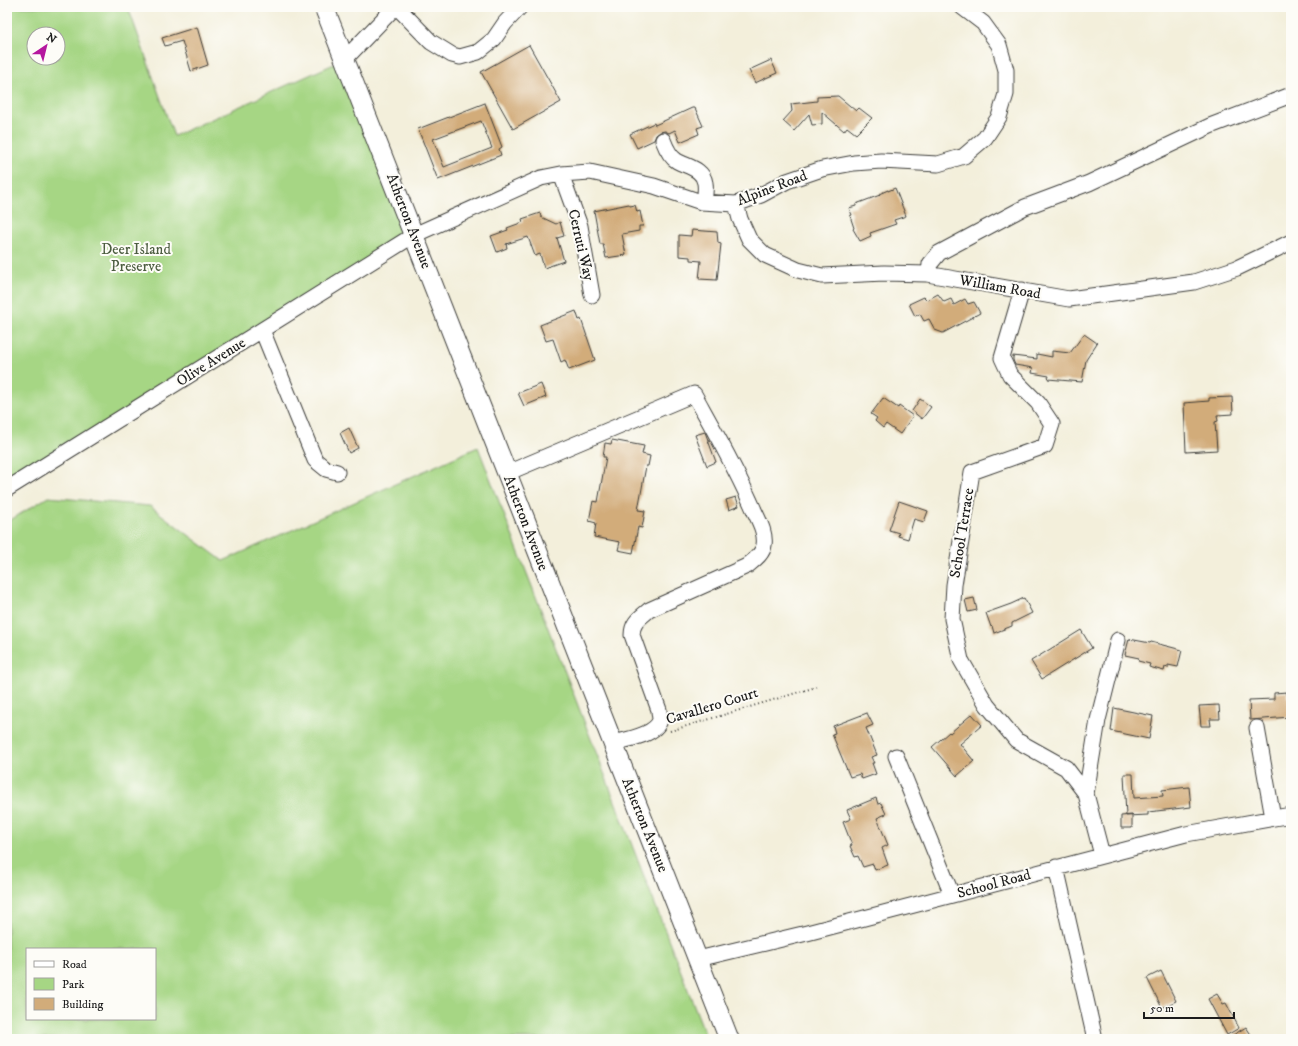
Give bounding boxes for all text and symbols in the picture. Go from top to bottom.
north arrow [26,26,66,66]
text: N [43,30,59,47]
street label: Alpine Road [734,166,810,210]
street label: Atherton Avenue [382,171,436,271]
street label: Cerruti Way [564,207,599,283]
park label: Deer Island Preserve [101,240,171,276]
street label: William Road [957,270,1043,304]
street label: Olive Avenue [173,333,249,391]
street label: Atherton Avenue [499,473,553,573]
street label: School Terrace [946,487,978,579]
street label: Cavallero Court [664,683,761,729]
street label: Atherton Avenue [617,775,673,875]
street label: School Road [955,865,1033,903]
legend [26,948,156,1020]
text: Road [62,957,87,972]
text: Park [62,977,84,992]
scale bar [1144,994,1234,1020]
text: Building [62,997,103,1012]
text: 50 m [1150,1001,1174,1016]

